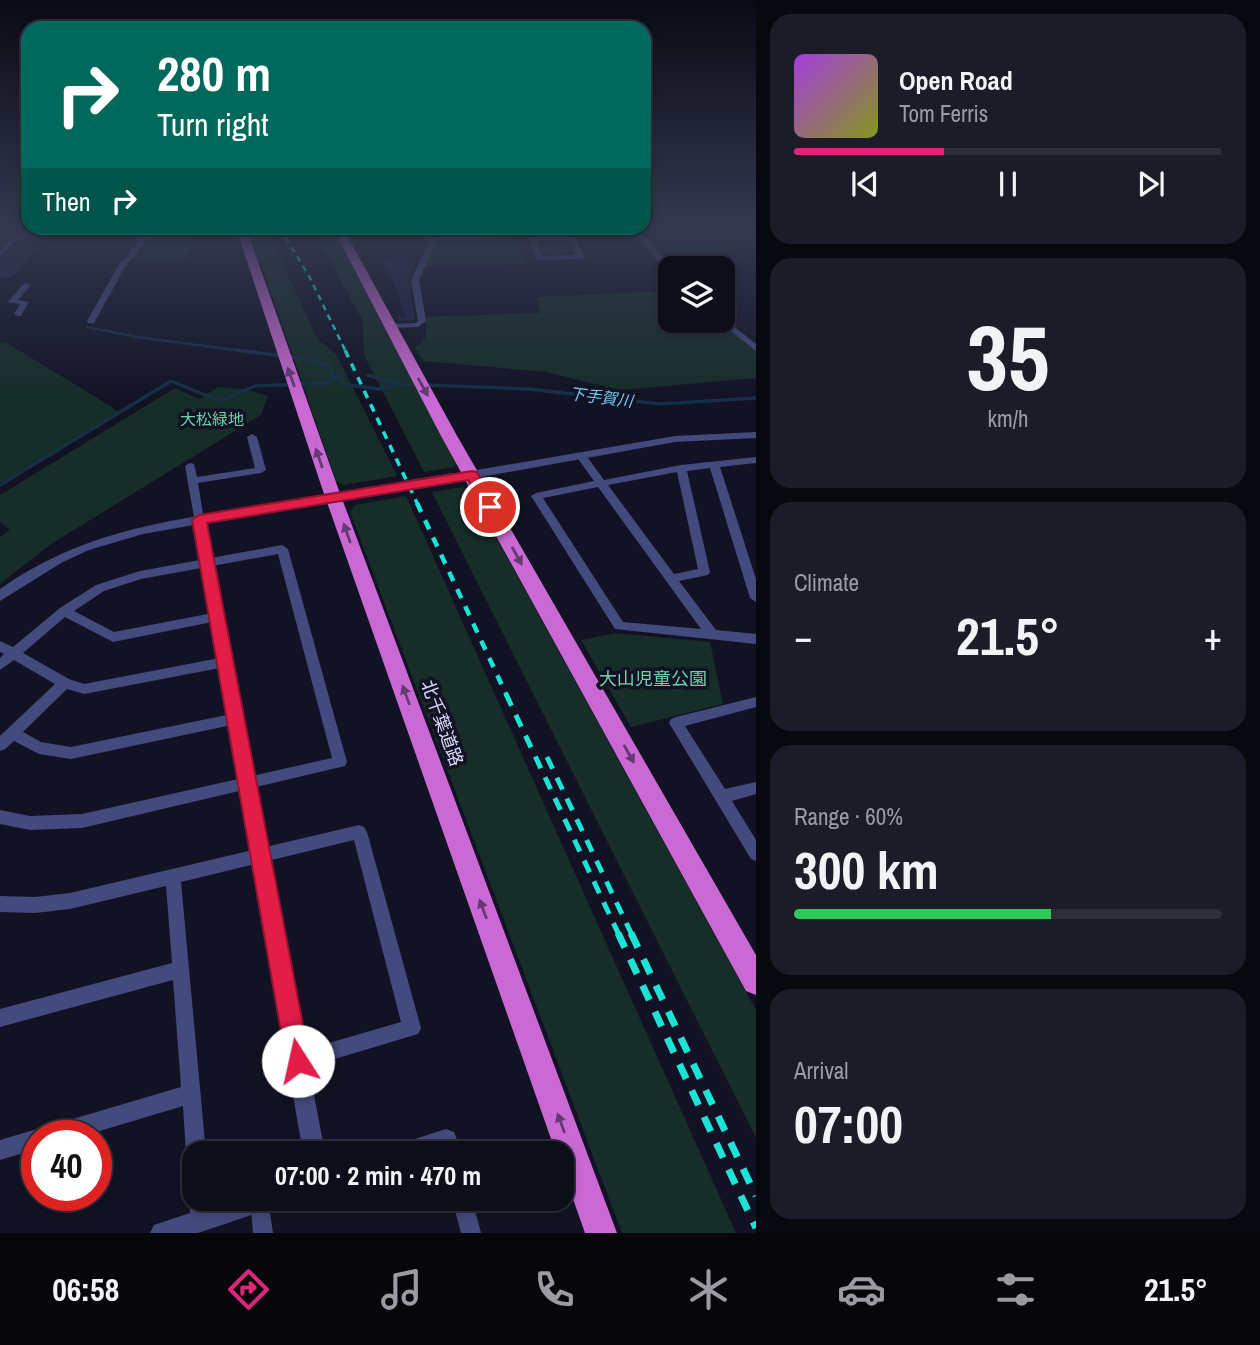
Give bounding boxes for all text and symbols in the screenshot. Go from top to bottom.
text: 280 m [157,40,271,106]
icon: right [42,49,133,140]
text: Open Road [899,63,1013,98]
text: Tom Ferris [899,98,988,129]
text: Turn right [157,103,269,146]
icon: previous [846,165,884,203]
icon: pause [989,165,1027,203]
icon: next [1132,165,1170,203]
icon: right [105,182,143,220]
text: Then [42,184,91,219]
map controls [658,256,735,333]
button: layers [658,256,735,333]
text: 35 [967,296,1050,418]
one-way arrow [285,367,296,388]
one-way arrow [417,377,428,397]
water label: 下手賀川 [568,382,636,412]
text: km/h [988,403,1028,434]
park label: 大松緑地 [180,408,244,430]
one-way arrow [313,448,324,469]
pin [460,477,520,537]
icon: arrive [471,488,509,526]
one-way arrow [342,523,353,544]
one-way arrow [511,546,523,566]
text: Climate [794,567,859,598]
text: 21.5° [956,601,1060,671]
text: − [794,611,812,662]
text: + [1204,611,1222,662]
park label: 大山児童公園 [599,666,707,691]
street label: 北千葉道路 [415,676,470,769]
one-way arrow [400,685,411,706]
one-way arrow [623,744,635,764]
text: Range · 60% [794,801,903,832]
text: 300 km [794,835,939,905]
one-way arrow [478,898,489,919]
position arrow [261,1024,335,1098]
text: Arrival [794,1055,849,1086]
text: 07:00 [794,1089,903,1159]
one-way arrow [555,1112,566,1133]
speed limit sign: 40 [21,1120,112,1211]
text: 07:00 · 2 min · 470 m [275,1158,481,1193]
icon: directions [224,1265,273,1314]
icon: music [377,1265,426,1314]
icon: phone [530,1265,579,1314]
icon: climate [684,1265,733,1314]
icon: car [837,1265,886,1314]
icon: filters [991,1265,1040,1314]
text: 06:58 [52,1268,119,1311]
text: 21.5° [1144,1268,1208,1311]

